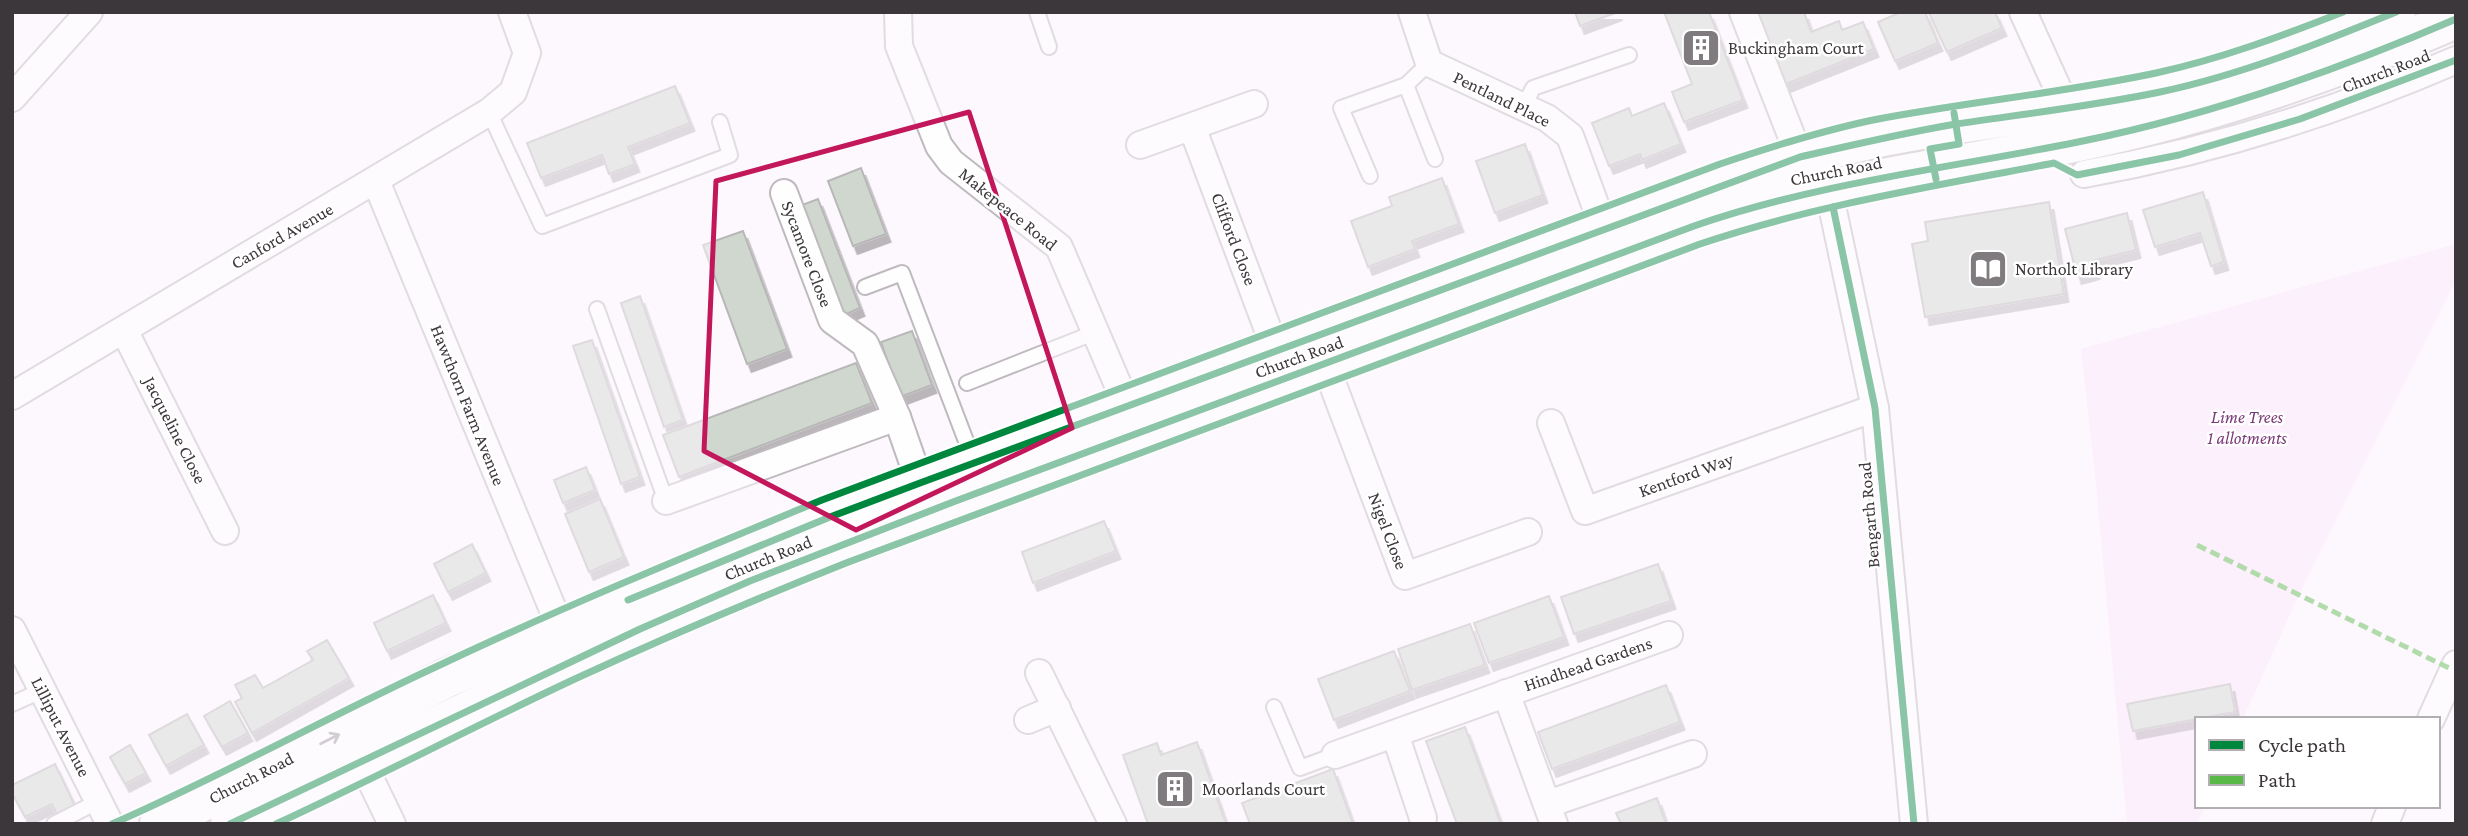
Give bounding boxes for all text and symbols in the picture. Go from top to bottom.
building icon: Buckingham Court [1680,27,1722,69]
place label: Buckingham Court [1728,38,1865,58]
street label: Church Road [2339,45,2433,97]
street label: Pentland Place [1450,67,1554,131]
street label: Church Road [1789,152,1884,190]
street label: Makepeace Road [955,163,1062,255]
street label: Clifford Close [1207,190,1261,288]
street label: Sycamore Close [778,198,836,310]
street label: Canford Avenue [227,199,337,273]
library icon: Northolt Library [1967,248,2009,290]
place label: Northolt Library [2015,259,2133,279]
street label: Hawthorn Farm Avenue [427,322,509,488]
street label: Church Road [1252,332,1346,382]
street label: Jacqueline Close [139,371,211,487]
park label: Lime Trees 1 allotments [2207,407,2287,448]
street label: Kentford Way [1636,448,1737,501]
street label: Bengarth Road [1854,461,1884,569]
street label: Nigel Close [1364,490,1412,572]
street label: Church Road [721,531,815,585]
street label: Hindhead Gardens [1521,633,1655,695]
street label: Lilliput Avenue [27,674,95,780]
legend [2195,717,2440,808]
one-way arrow [319,731,340,745]
text: Cycle path [2258,733,2346,757]
street label: Church Road [205,748,297,808]
building icon: Moorlands Court [1154,768,1196,810]
text: Path [2258,768,2296,792]
place label: Moorlands Court [1202,779,1326,799]

